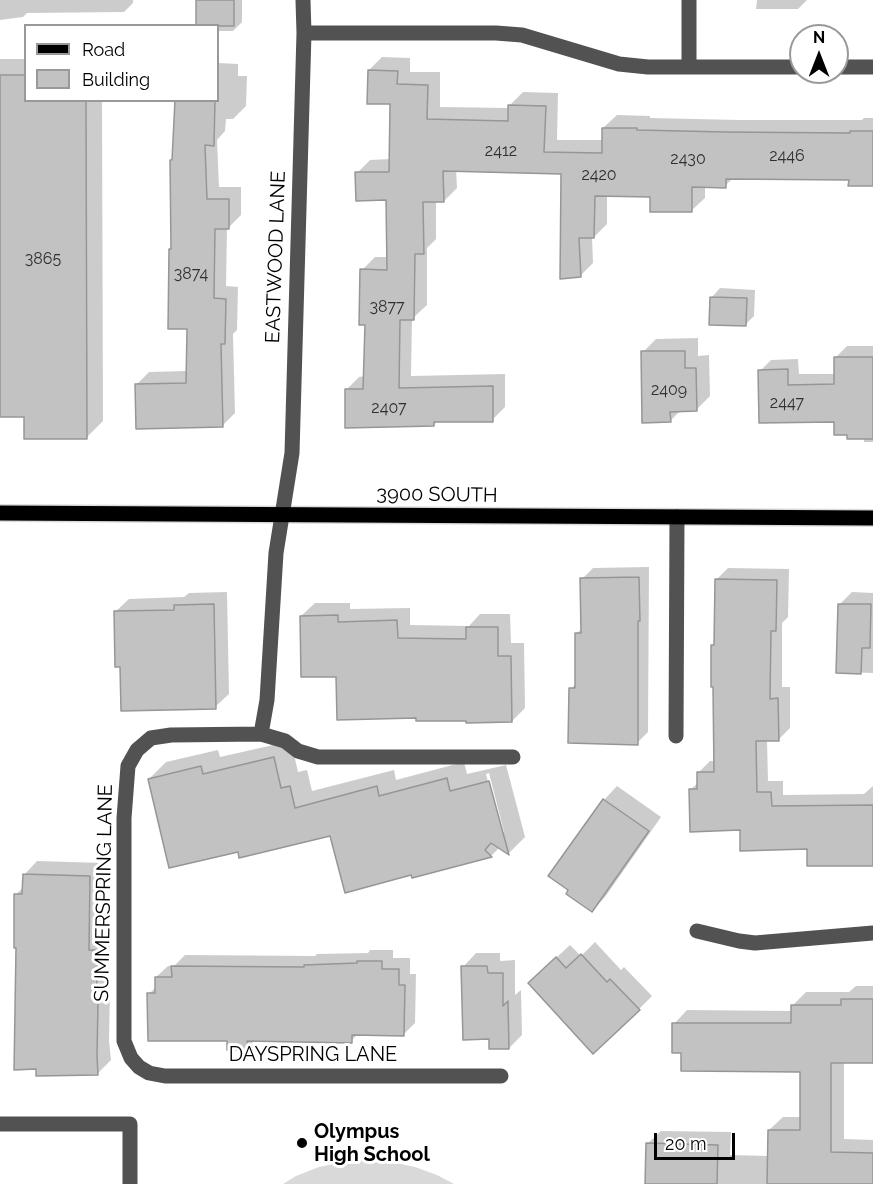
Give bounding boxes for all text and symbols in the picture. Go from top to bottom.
legend [24,24,219,102]
north arrow [789,24,849,84]
text: N [813,28,825,47]
text: Road [82,39,125,60]
text: Building [82,69,150,90]
house number: 2412 [485,141,517,161]
house number: 2446 [769,146,805,166]
house number: 2430 [670,149,706,169]
house number: 2420 [581,165,617,185]
street label: EASTWOOD LANE [261,170,291,344]
house number: 3865 [25,249,61,269]
house number: 3874 [174,264,208,284]
house number: 3877 [369,297,405,317]
house number: 2409 [651,380,687,400]
house number: 2447 [770,393,804,413]
house number: 2407 [371,398,407,418]
street label: 3900 SOUTH [376,482,498,508]
street label: SUMMERSPRING LANE [90,784,118,1002]
street label: DAYSPRING LANE [229,1043,397,1067]
place label: Olympus High School [314,1120,430,1167]
scale bar [657,1121,738,1159]
text: 20 m [665,1133,707,1154]
marker: Olympus High School [295,1136,309,1150]

